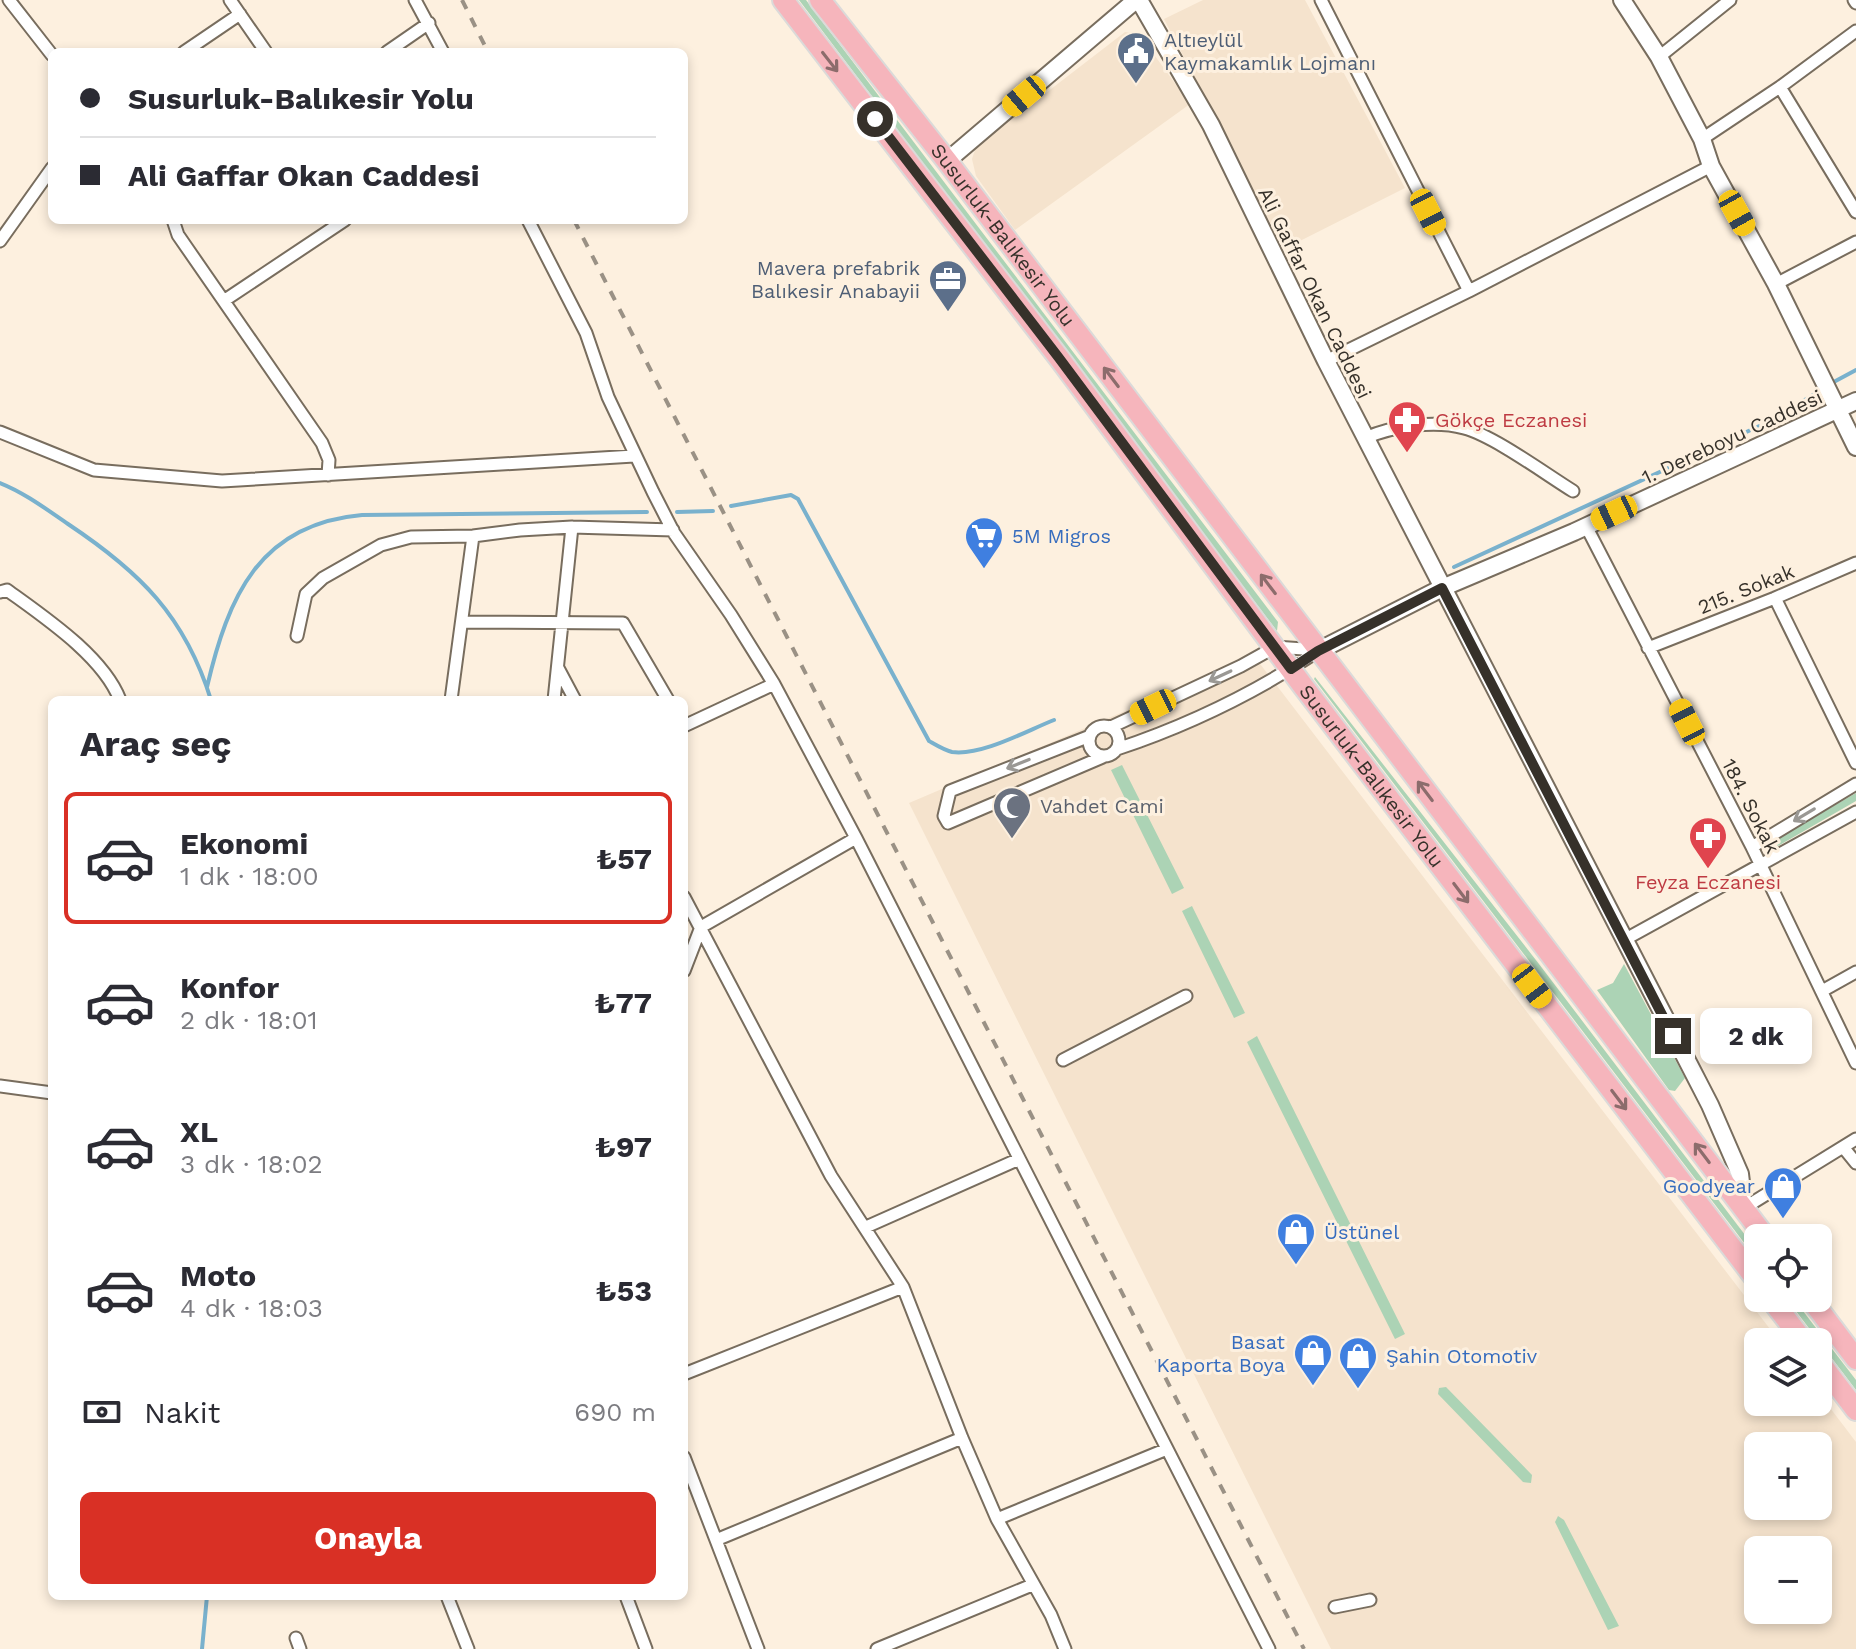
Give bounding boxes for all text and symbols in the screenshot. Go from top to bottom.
place label: Altıeylül Kaymakamlık Lojmanı [1164,28,1376,75]
public building icon: Altıeylül Kaymakamlık Lojmanı [1115,30,1157,85]
one-way arrow [822,51,839,72]
car [998,71,1050,121]
text: Susurluk-Balıkesir Yolu [128,81,474,116]
route start [857,101,893,137]
street label: Susurluk-Balıkesir Yolu [926,139,1080,331]
text: Ali Gaffar Okan Caddesi [128,158,480,193]
street label: Ali Gaffar Okan Caddesi [1253,183,1377,403]
car [1406,185,1450,239]
car [1715,186,1759,240]
place label: Mavera prefabrik Balıkesir Anabayii [751,256,920,303]
office icon: Mavera prefabrik Balıkesir Anabayii [927,258,969,313]
one-way arrow [1102,367,1119,388]
street label: 1. Dereboyu Caddesi [1638,385,1826,489]
pharmacy icon: Gökçe Eczanesi [1386,399,1428,454]
place label: Gökçe Eczanesi [1435,408,1587,432]
car [1587,492,1641,534]
supermarket icon: 5M Migros [963,515,1005,570]
place label: 5M Migros [1012,524,1111,548]
street label: 215. Sokak [1694,559,1798,619]
one-way arrow [1259,574,1276,595]
one-way arrow [1208,669,1232,684]
street label: Susurluk-Balıkesir Yolu [1294,680,1449,872]
car [1126,686,1180,728]
car [1665,695,1709,749]
text: Araç seç [80,723,231,765]
street label: 184. Sokak [1717,755,1785,857]
one-way arrow [1006,758,1031,773]
one-way arrow [1417,781,1434,802]
mosque icon: Vahdet Cami [991,785,1033,840]
place label: Vahdet Cami [1040,794,1164,818]
one-way arrow [1793,808,1816,824]
pharmacy icon: Feyza Eczanesi [1687,815,1729,870]
icon: car [84,822,156,894]
text: Ekonomi [180,826,308,861]
text: ₺57 [596,841,652,876]
text: 1 dk · 18:00 [180,861,319,891]
place label: Feyza Eczanesi [1635,870,1781,894]
one-way arrow [1453,882,1470,903]
car [1508,960,1556,1012]
icon: car [84,966,156,1038]
text: Konfor [180,970,279,1005]
text: ₺77 [594,985,652,1020]
text: 2 dk · 18:01 [180,1005,318,1035]
callout: 2 dk [1701,1008,1813,1064]
route end [1655,1018,1691,1054]
text: 2 dk [1728,1021,1784,1051]
one-way arrow [1611,1089,1628,1110]
icon: car [84,1110,156,1182]
text: XL [180,1114,218,1149]
text: ₺97 [595,1129,652,1164]
one-way arrow [1694,1143,1711,1164]
text: 3 dk · 18:02 [180,1149,323,1179]
shop icon: Goodyear [1762,1165,1804,1220]
place label: Goodyear [1663,1174,1755,1198]
shop icon: Üstünel [1275,1211,1317,1266]
place label: Üstünel [1324,1220,1399,1244]
map controls [1744,1224,1832,1624]
button: locate [1744,1224,1832,1312]
icon: car [84,1254,156,1326]
text: Moto [180,1258,256,1293]
text: ₺53 [595,1273,652,1308]
text: 4 dk · 18:03 [180,1293,323,1323]
button: layers [1744,1328,1832,1416]
place label: Basat Kaporta Boya [1157,1330,1286,1377]
shop icon: Basat Kaporta Boya [1292,1332,1334,1387]
shop icon: Şahin Otomotiv [1337,1335,1379,1390]
place label: Şahin Otomotiv [1386,1344,1538,1368]
icon: cash [80,1390,124,1434]
text: Nakit [144,1395,220,1430]
text: 690 m [574,1397,656,1427]
button: + [1744,1432,1832,1520]
button: Onayla [80,1492,656,1584]
button: − [1744,1536,1832,1624]

